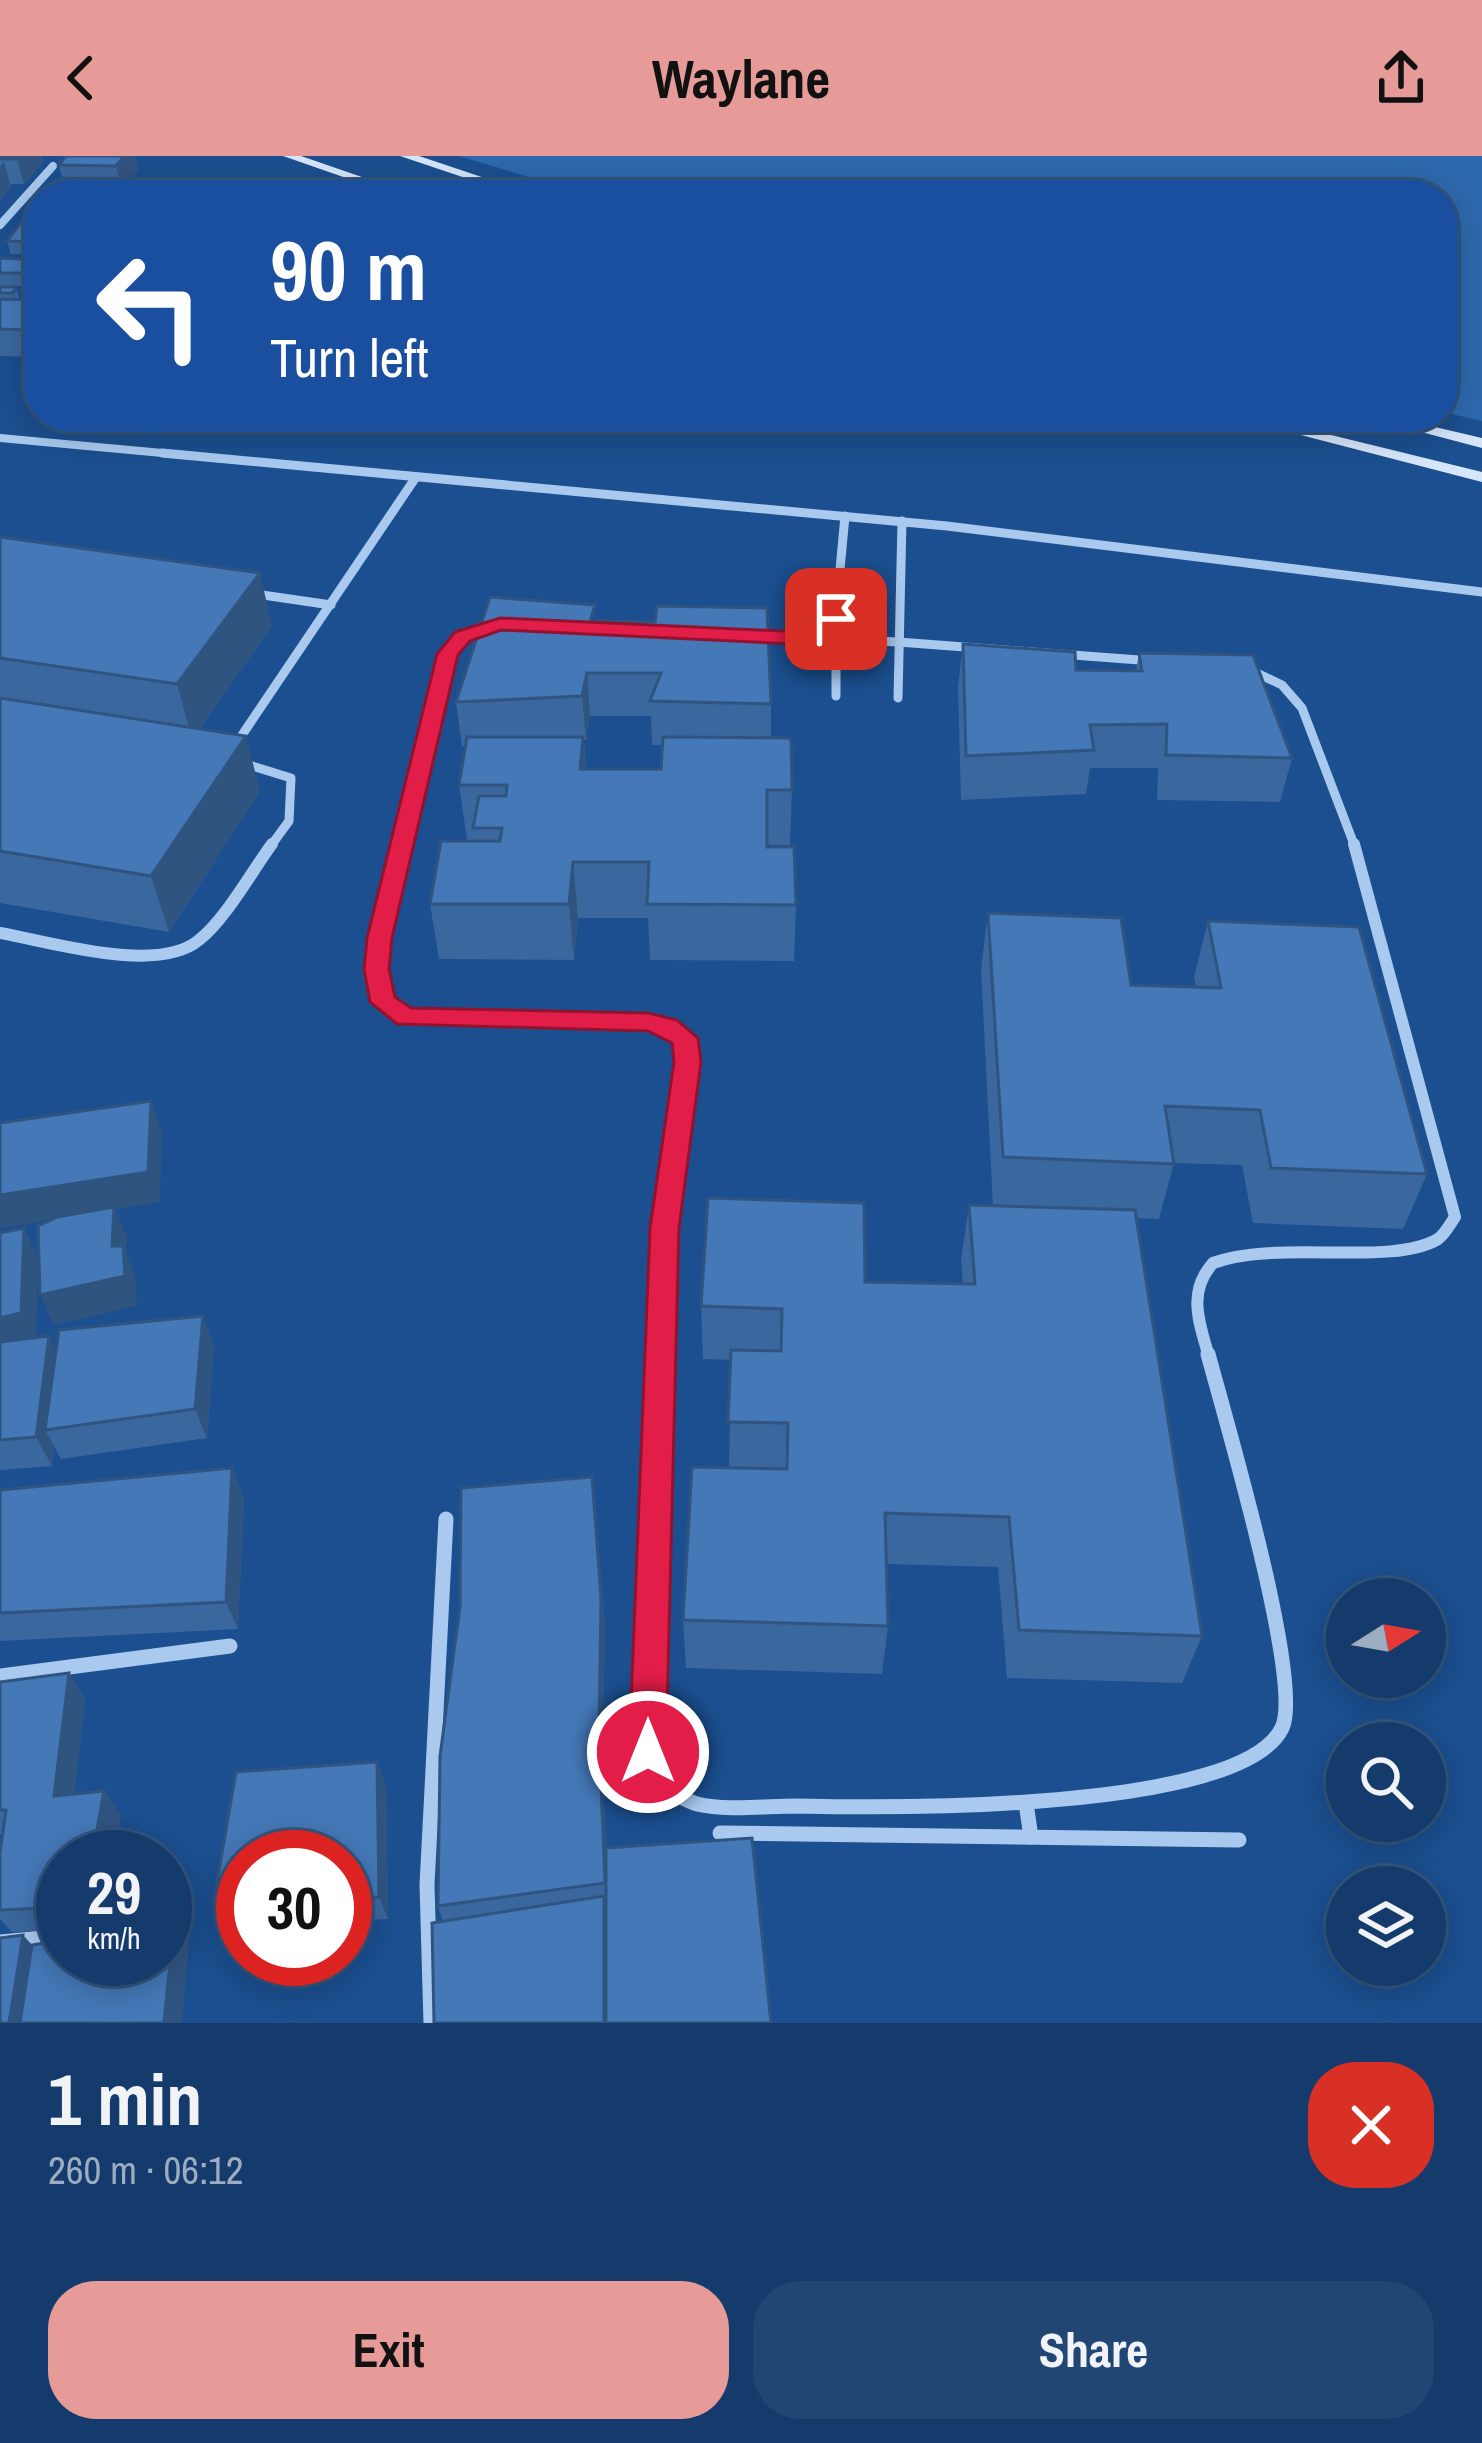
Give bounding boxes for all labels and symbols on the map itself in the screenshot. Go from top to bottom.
pin [785,568,887,670]
north arrow [1326,1578,1446,1698]
position arrow [585,1689,711,1815]
speed limit sign: 30 [216,1830,372,1986]

